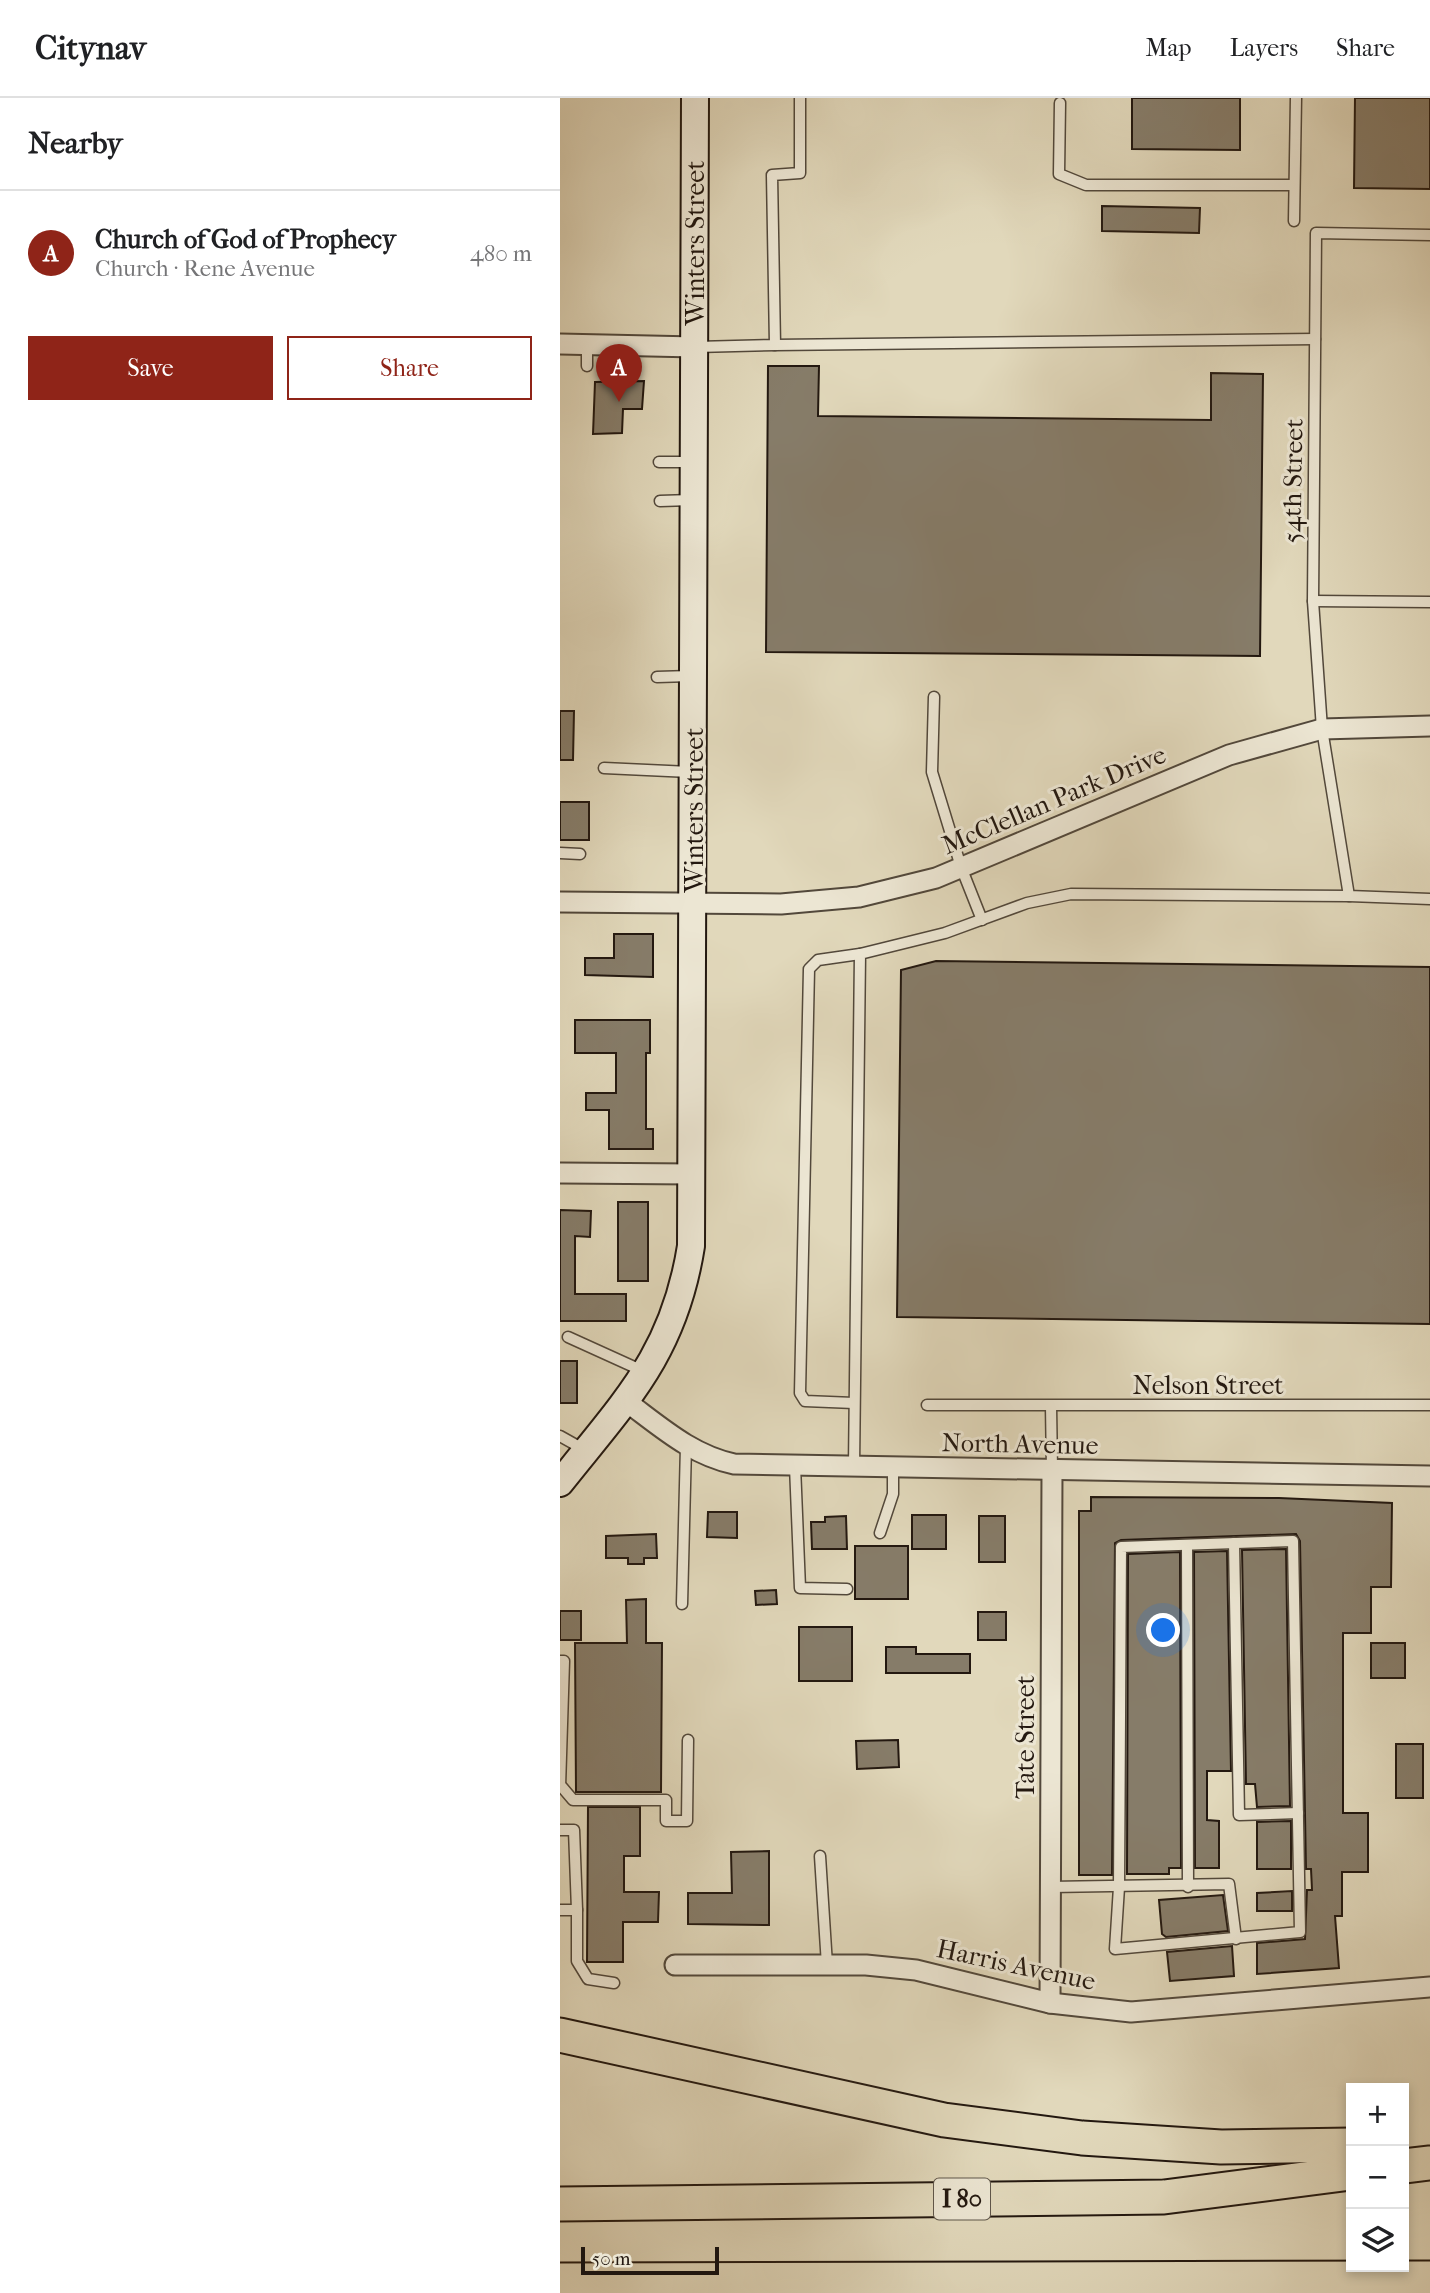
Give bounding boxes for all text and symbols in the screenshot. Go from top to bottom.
text: Citynav [35,29,146,68]
text: Map [1146,34,1192,62]
text: Layers [1230,34,1298,62]
text: Share [1336,34,1395,62]
text: Nearby [28,126,123,161]
street label: Winters Street [680,160,711,326]
text: Church of God of Prophecy [95,224,396,255]
text: A [44,240,58,267]
text: 480 m [470,240,532,267]
text: Church · Rene Avenue [95,255,315,282]
button: Save [28,336,273,400]
button: Share [287,336,532,400]
pin: A [596,344,642,402]
street label: 54th Street [1276,418,1310,544]
street label: Winters Street [679,727,710,893]
street label: McClellan Park Drive [937,739,1171,861]
street label: Nelson Street [1132,1370,1284,1401]
street label: North Avenue [941,1427,1099,1461]
your location [1146,1613,1180,1647]
street label: Tate Street [1010,1674,1041,1799]
street label: Harris Avenue [934,1933,1098,1997]
map controls [1346,2083,1409,2272]
button: + [1346,2083,1409,2146]
button: − [1346,2146,1409,2209]
road number: I 80 [934,2178,990,2220]
button: layers [1346,2209,1409,2272]
scale bar [581,2244,719,2276]
text: 50 m [592,2248,631,2270]

